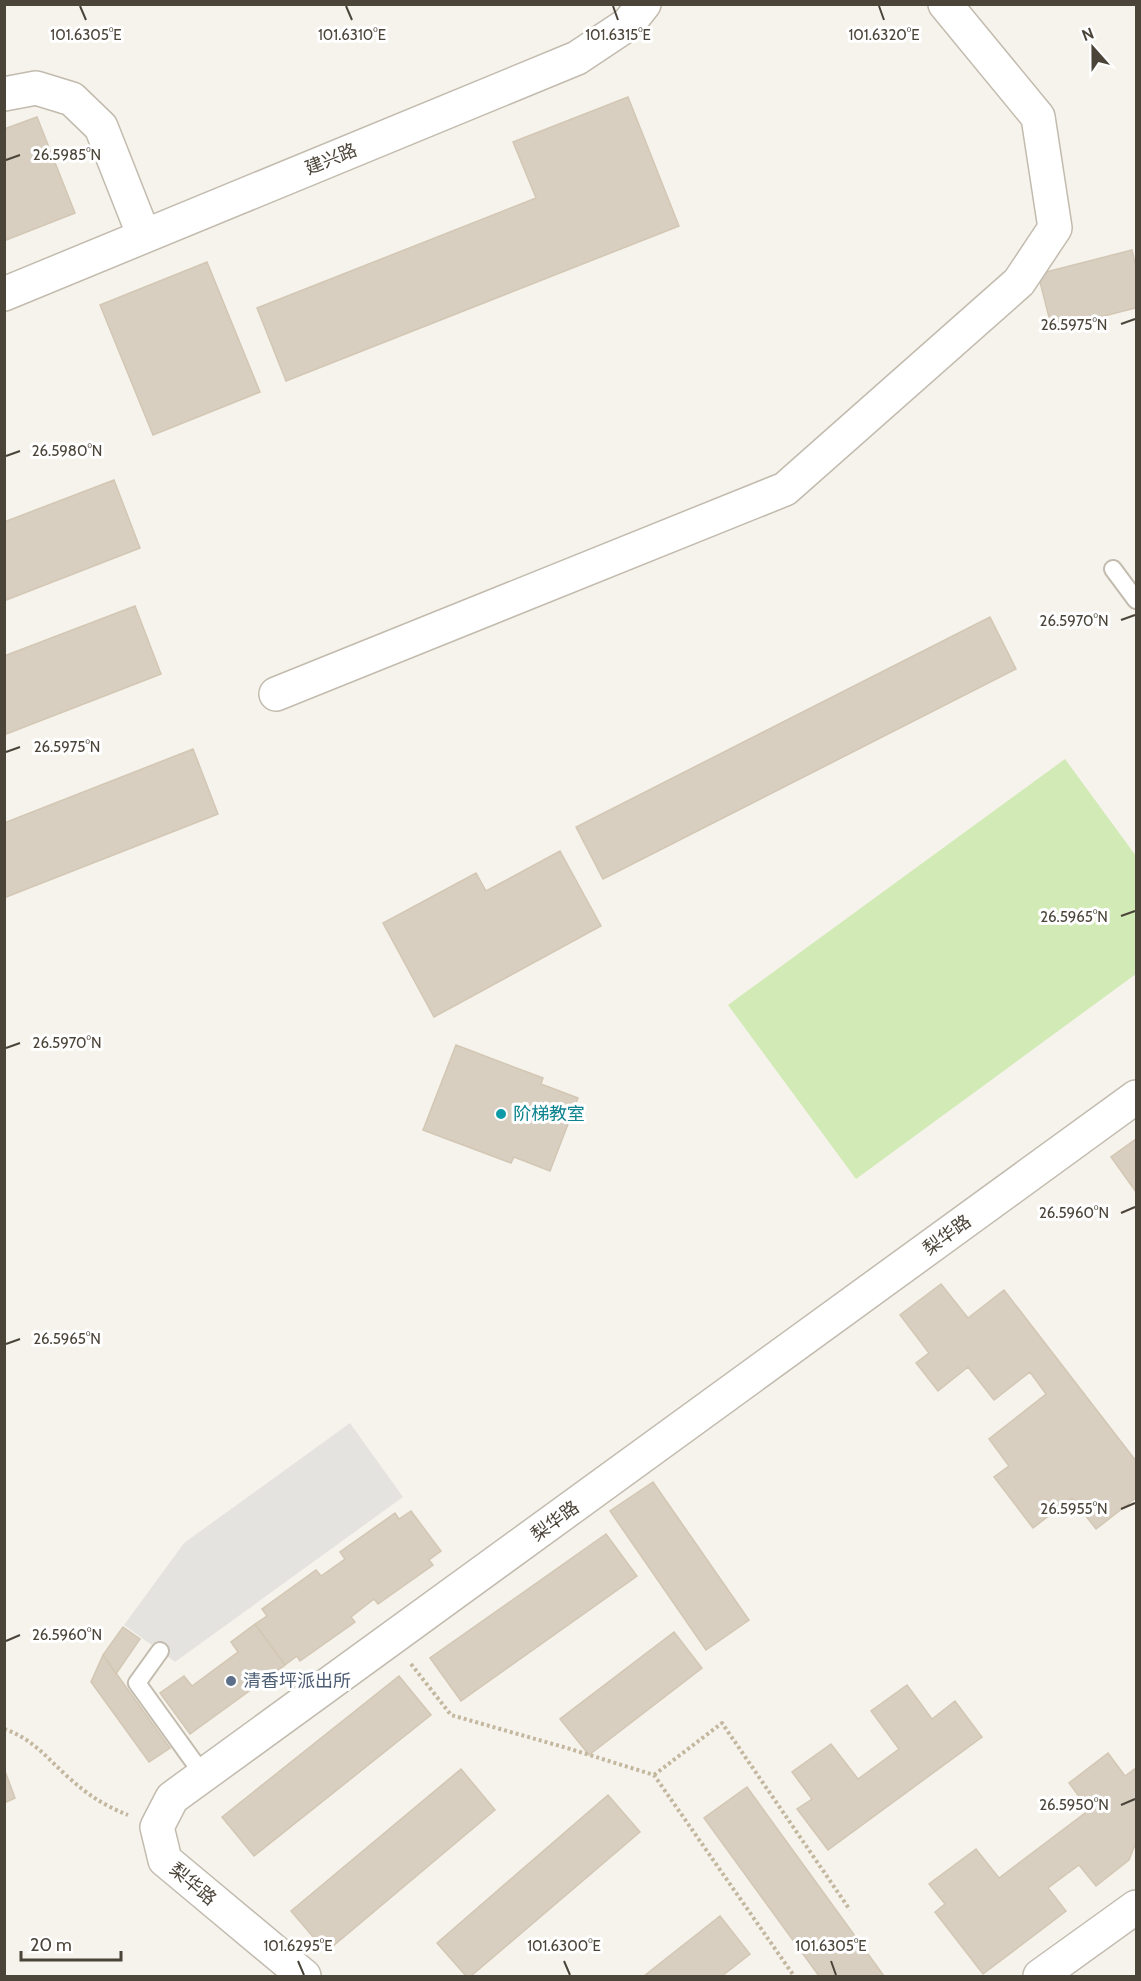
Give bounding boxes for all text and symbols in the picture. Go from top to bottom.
north arrow [1063,18,1123,78]
text: N [1079,24,1096,45]
text: 101.6305°E [50,26,122,44]
text: 101.6310°E [318,26,386,44]
text: 101.6315°E [585,26,651,44]
text: 101.6320°E [848,26,920,44]
street label: 建兴路 [302,139,360,179]
text: 26.5985°N [33,146,101,164]
text: 26.5975°N [1041,316,1107,334]
text: 26.5980°N [32,442,102,460]
text: 26.5970°N [1040,612,1108,630]
text: 26.5975°N [34,738,100,756]
text: 26.5965°N [1040,908,1108,926]
text: 26.5970°N [33,1034,101,1052]
place label: 阶梯教室 [513,1103,585,1125]
marker: 阶梯教室 [494,1107,508,1121]
text: 26.5960°N [1039,1204,1109,1222]
street label: 梨华路 [919,1210,975,1260]
text: 26.5965°N [33,1330,101,1348]
street label: 梨华路 [527,1496,583,1546]
text: 26.5955°N [1040,1500,1108,1518]
text: 26.5960°N [32,1626,102,1644]
place label: 清香坪派出所 [243,1670,351,1692]
marker: 清香坪派出所 [224,1674,238,1688]
text: 26.5950°N [1039,1796,1109,1814]
street label: 梨华路 [165,1858,221,1910]
scale bar [21,1924,122,1962]
text: 20 m [30,1934,72,1956]
text: 101.6295°E [263,1937,333,1955]
text: 101.6300°E [527,1937,601,1955]
text: 101.6305°E [795,1937,867,1955]

